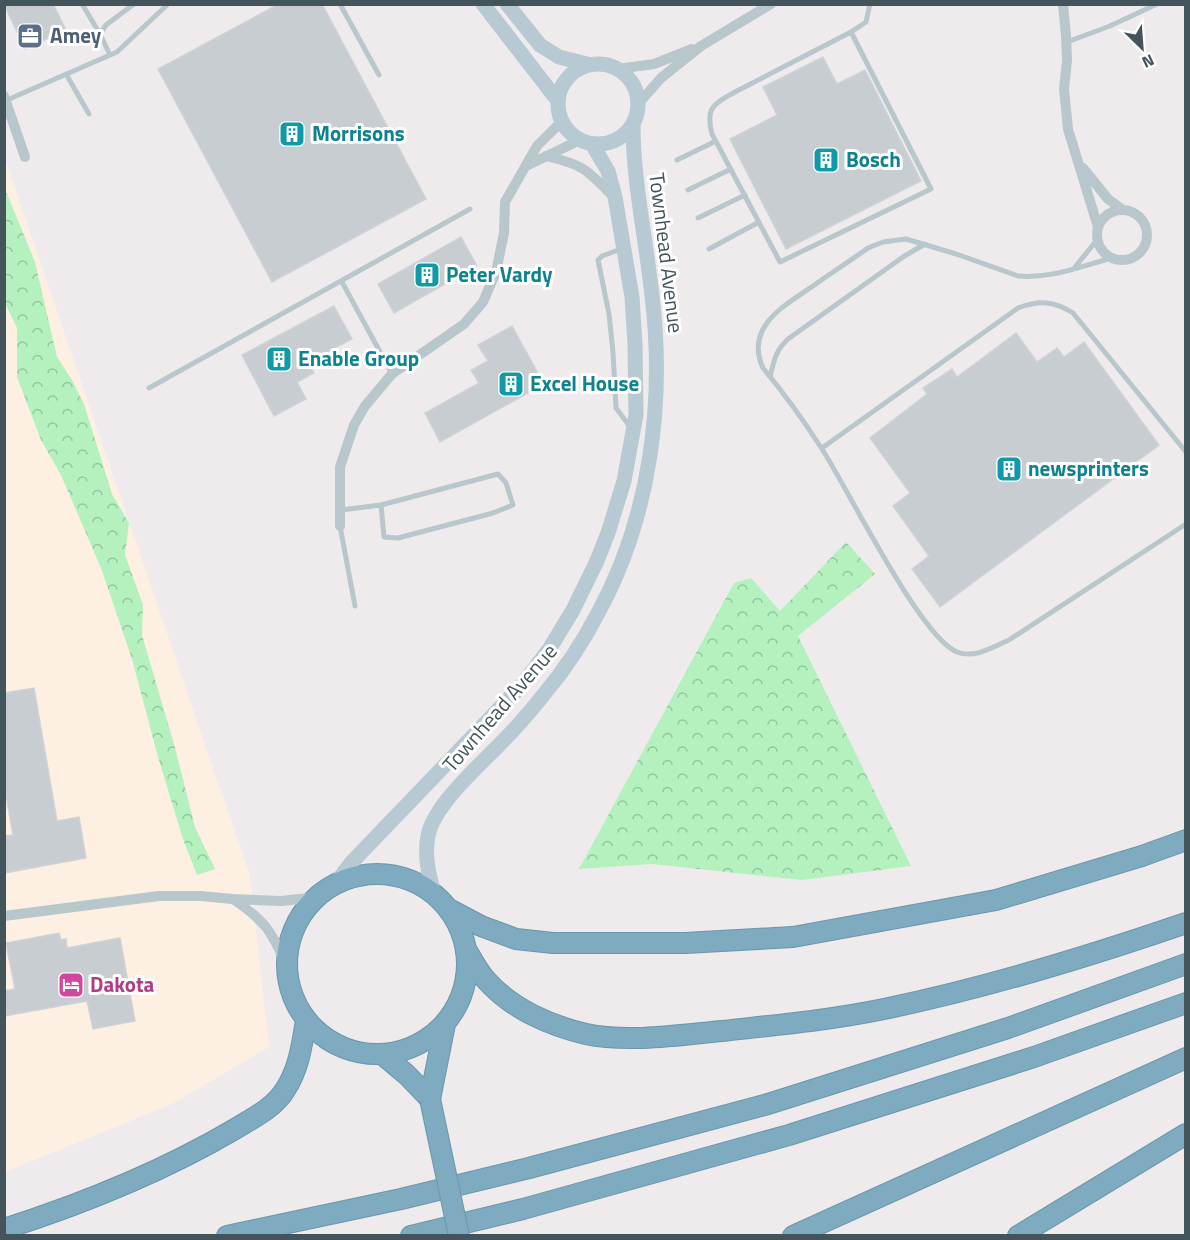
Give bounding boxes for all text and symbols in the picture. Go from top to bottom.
north arrow [1112,18,1172,78]
place label: Amey [50,19,102,51]
office icon: Amey [15,21,45,51]
text: N [1138,48,1158,75]
place label: Morrisons [312,117,405,149]
building icon: Morrisons [277,119,307,149]
place label: Bosch [846,143,901,175]
building icon: Bosch [811,145,841,175]
street label: Townhead Avenue [641,171,693,335]
place label: Peter Vardy [446,258,553,290]
building icon: Peter Vardy [412,260,442,290]
place label: Enable Group [298,342,419,374]
building icon: Enable Group [264,344,294,374]
place label: Excel House [530,367,639,399]
building icon: Excel House [496,369,526,399]
place label: newsprinters [1028,452,1149,484]
building icon: newsprinters [994,454,1024,484]
street label: Townhead Avenue [434,636,564,779]
place label: Dakota [90,968,155,1000]
hotel icon: Dakota [56,970,86,1000]

